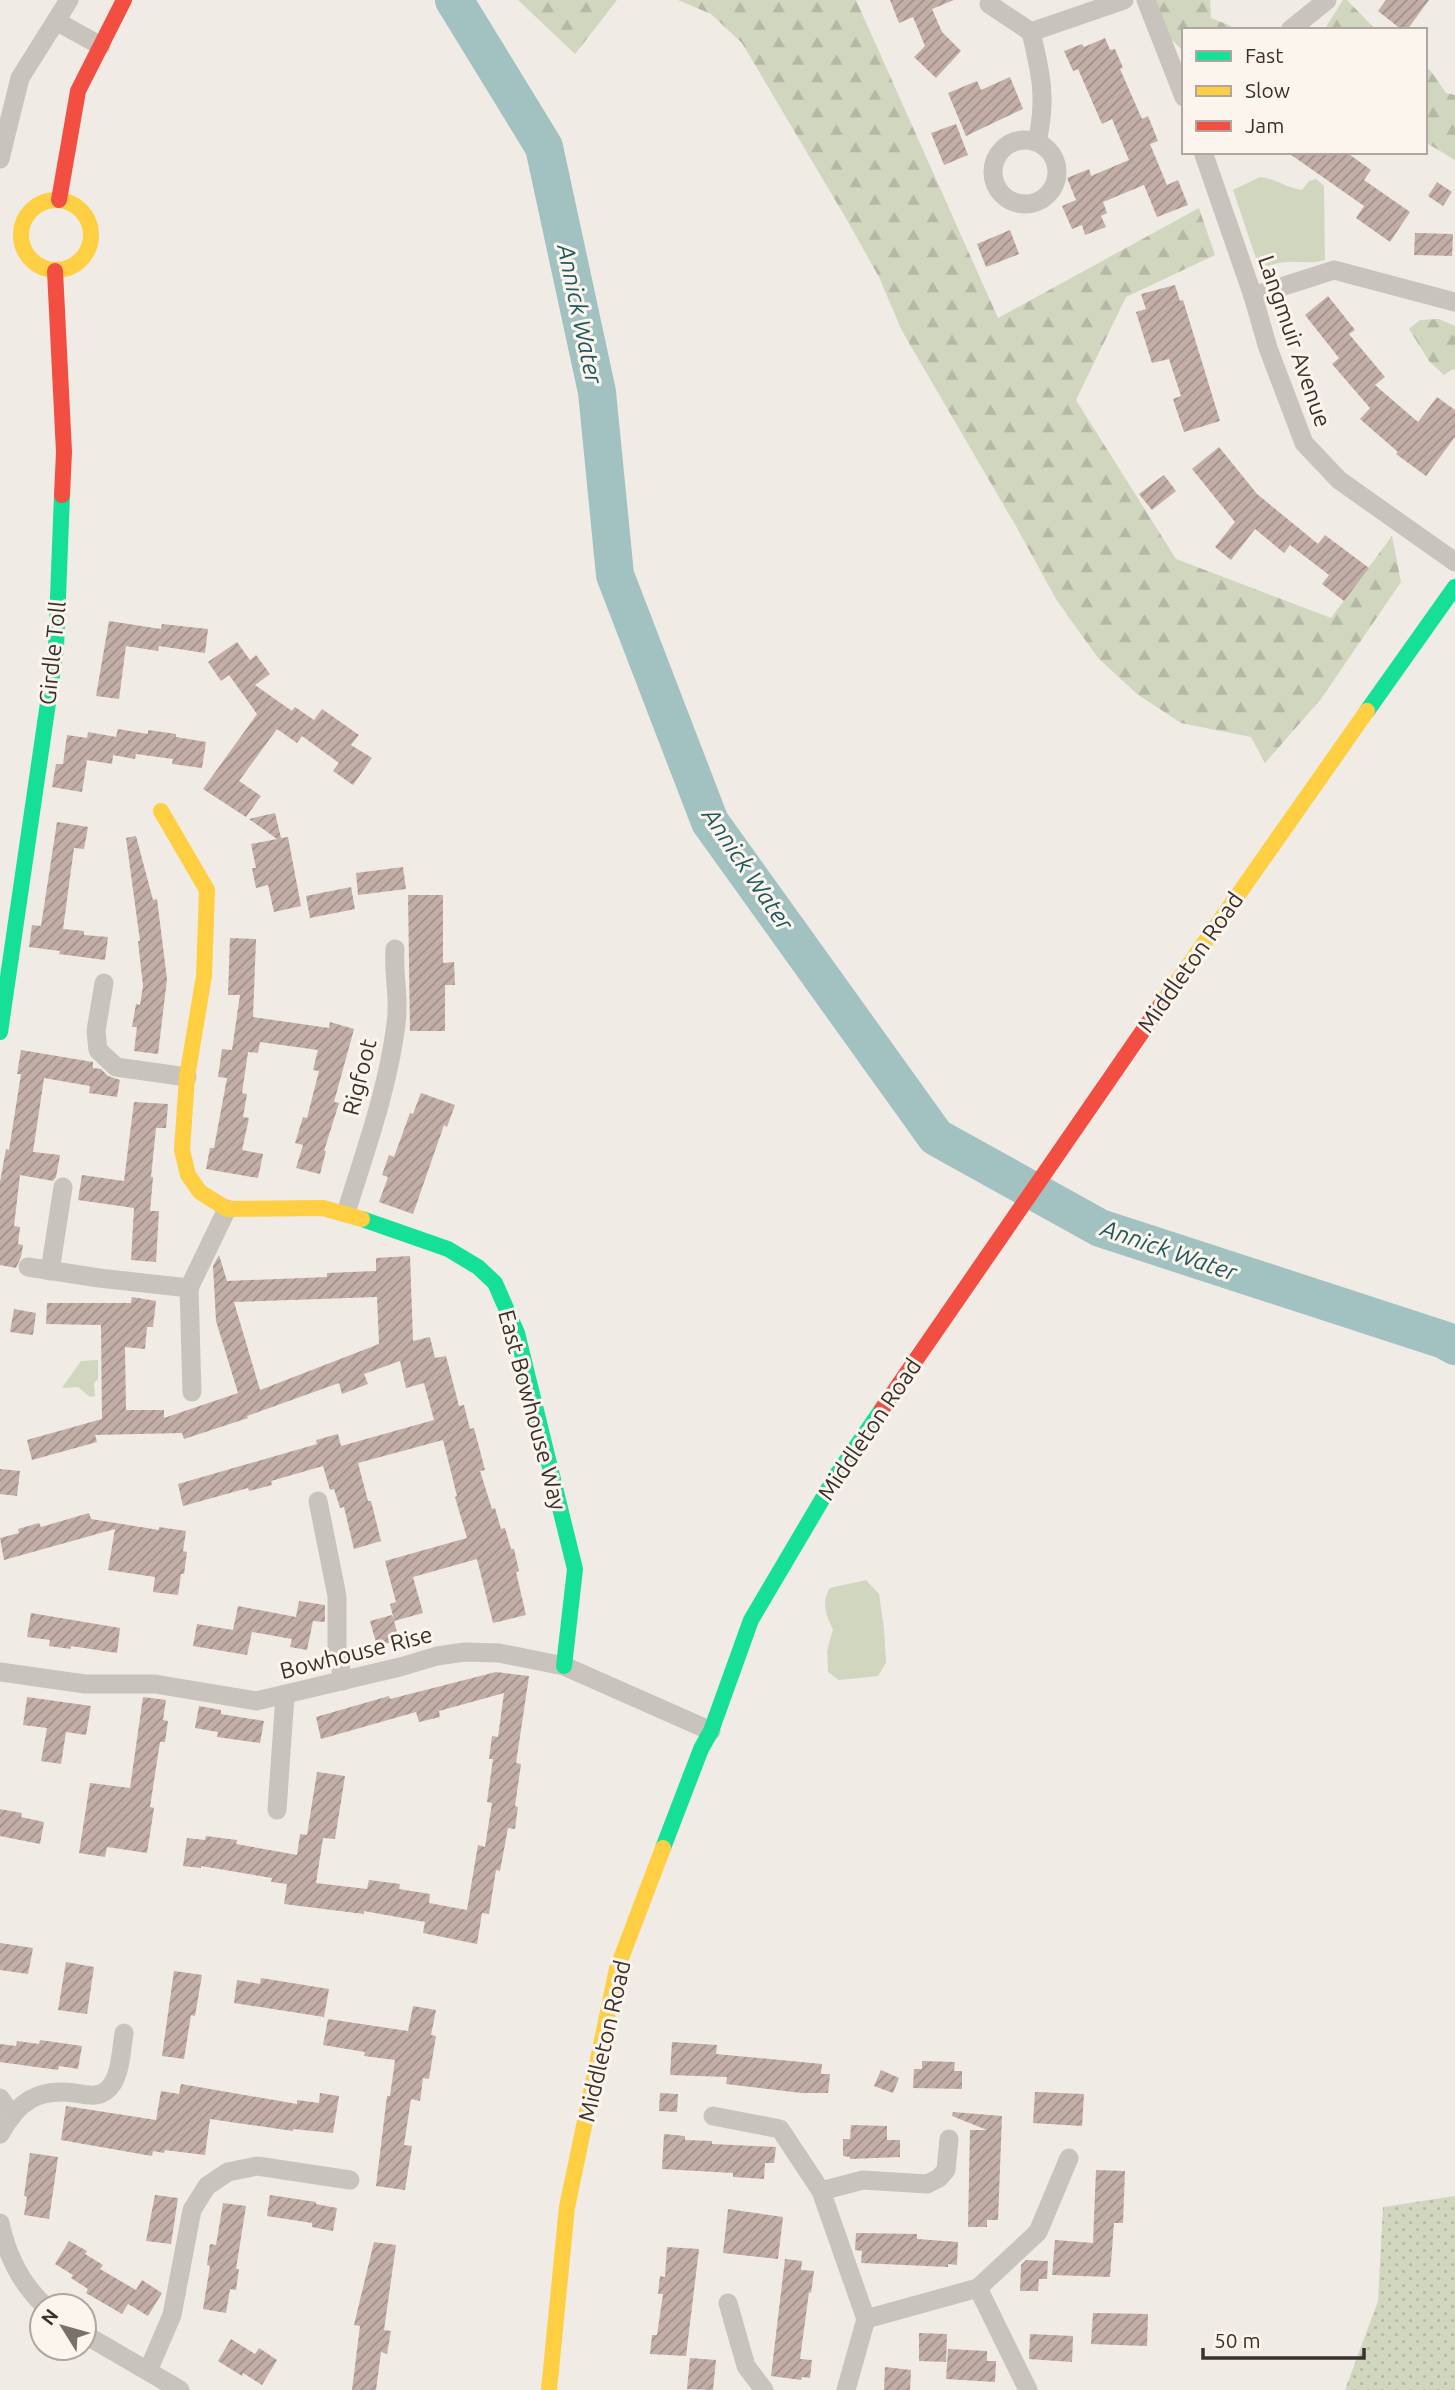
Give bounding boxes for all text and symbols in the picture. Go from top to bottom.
legend [1182,28,1427,154]
text: Fast [1245,43,1283,67]
text: Slow [1245,78,1290,102]
text: Jam [1245,113,1284,137]
water label: Annick Water [552,241,608,387]
street label: Langmuir Avenue [1254,252,1336,430]
street label: Girdle Toll [34,600,70,706]
water label: Annick Water [697,802,799,936]
street label: Middleton Road [1132,887,1248,1037]
street label: Rigfoot [337,1036,381,1118]
water label: Annick Water [1097,1214,1241,1286]
street label: East Bowhouse Way [494,1307,572,1513]
street label: Middleton Road [812,1354,926,1504]
street label: Bowhouse Rise [277,1621,435,1683]
street label: Middleton Road [573,1958,635,2124]
north arrow [28,2292,98,2362]
text: N [36,2304,62,2329]
scale bar [1203,2316,1364,2360]
text: 50 m [1214,2328,1261,2352]

